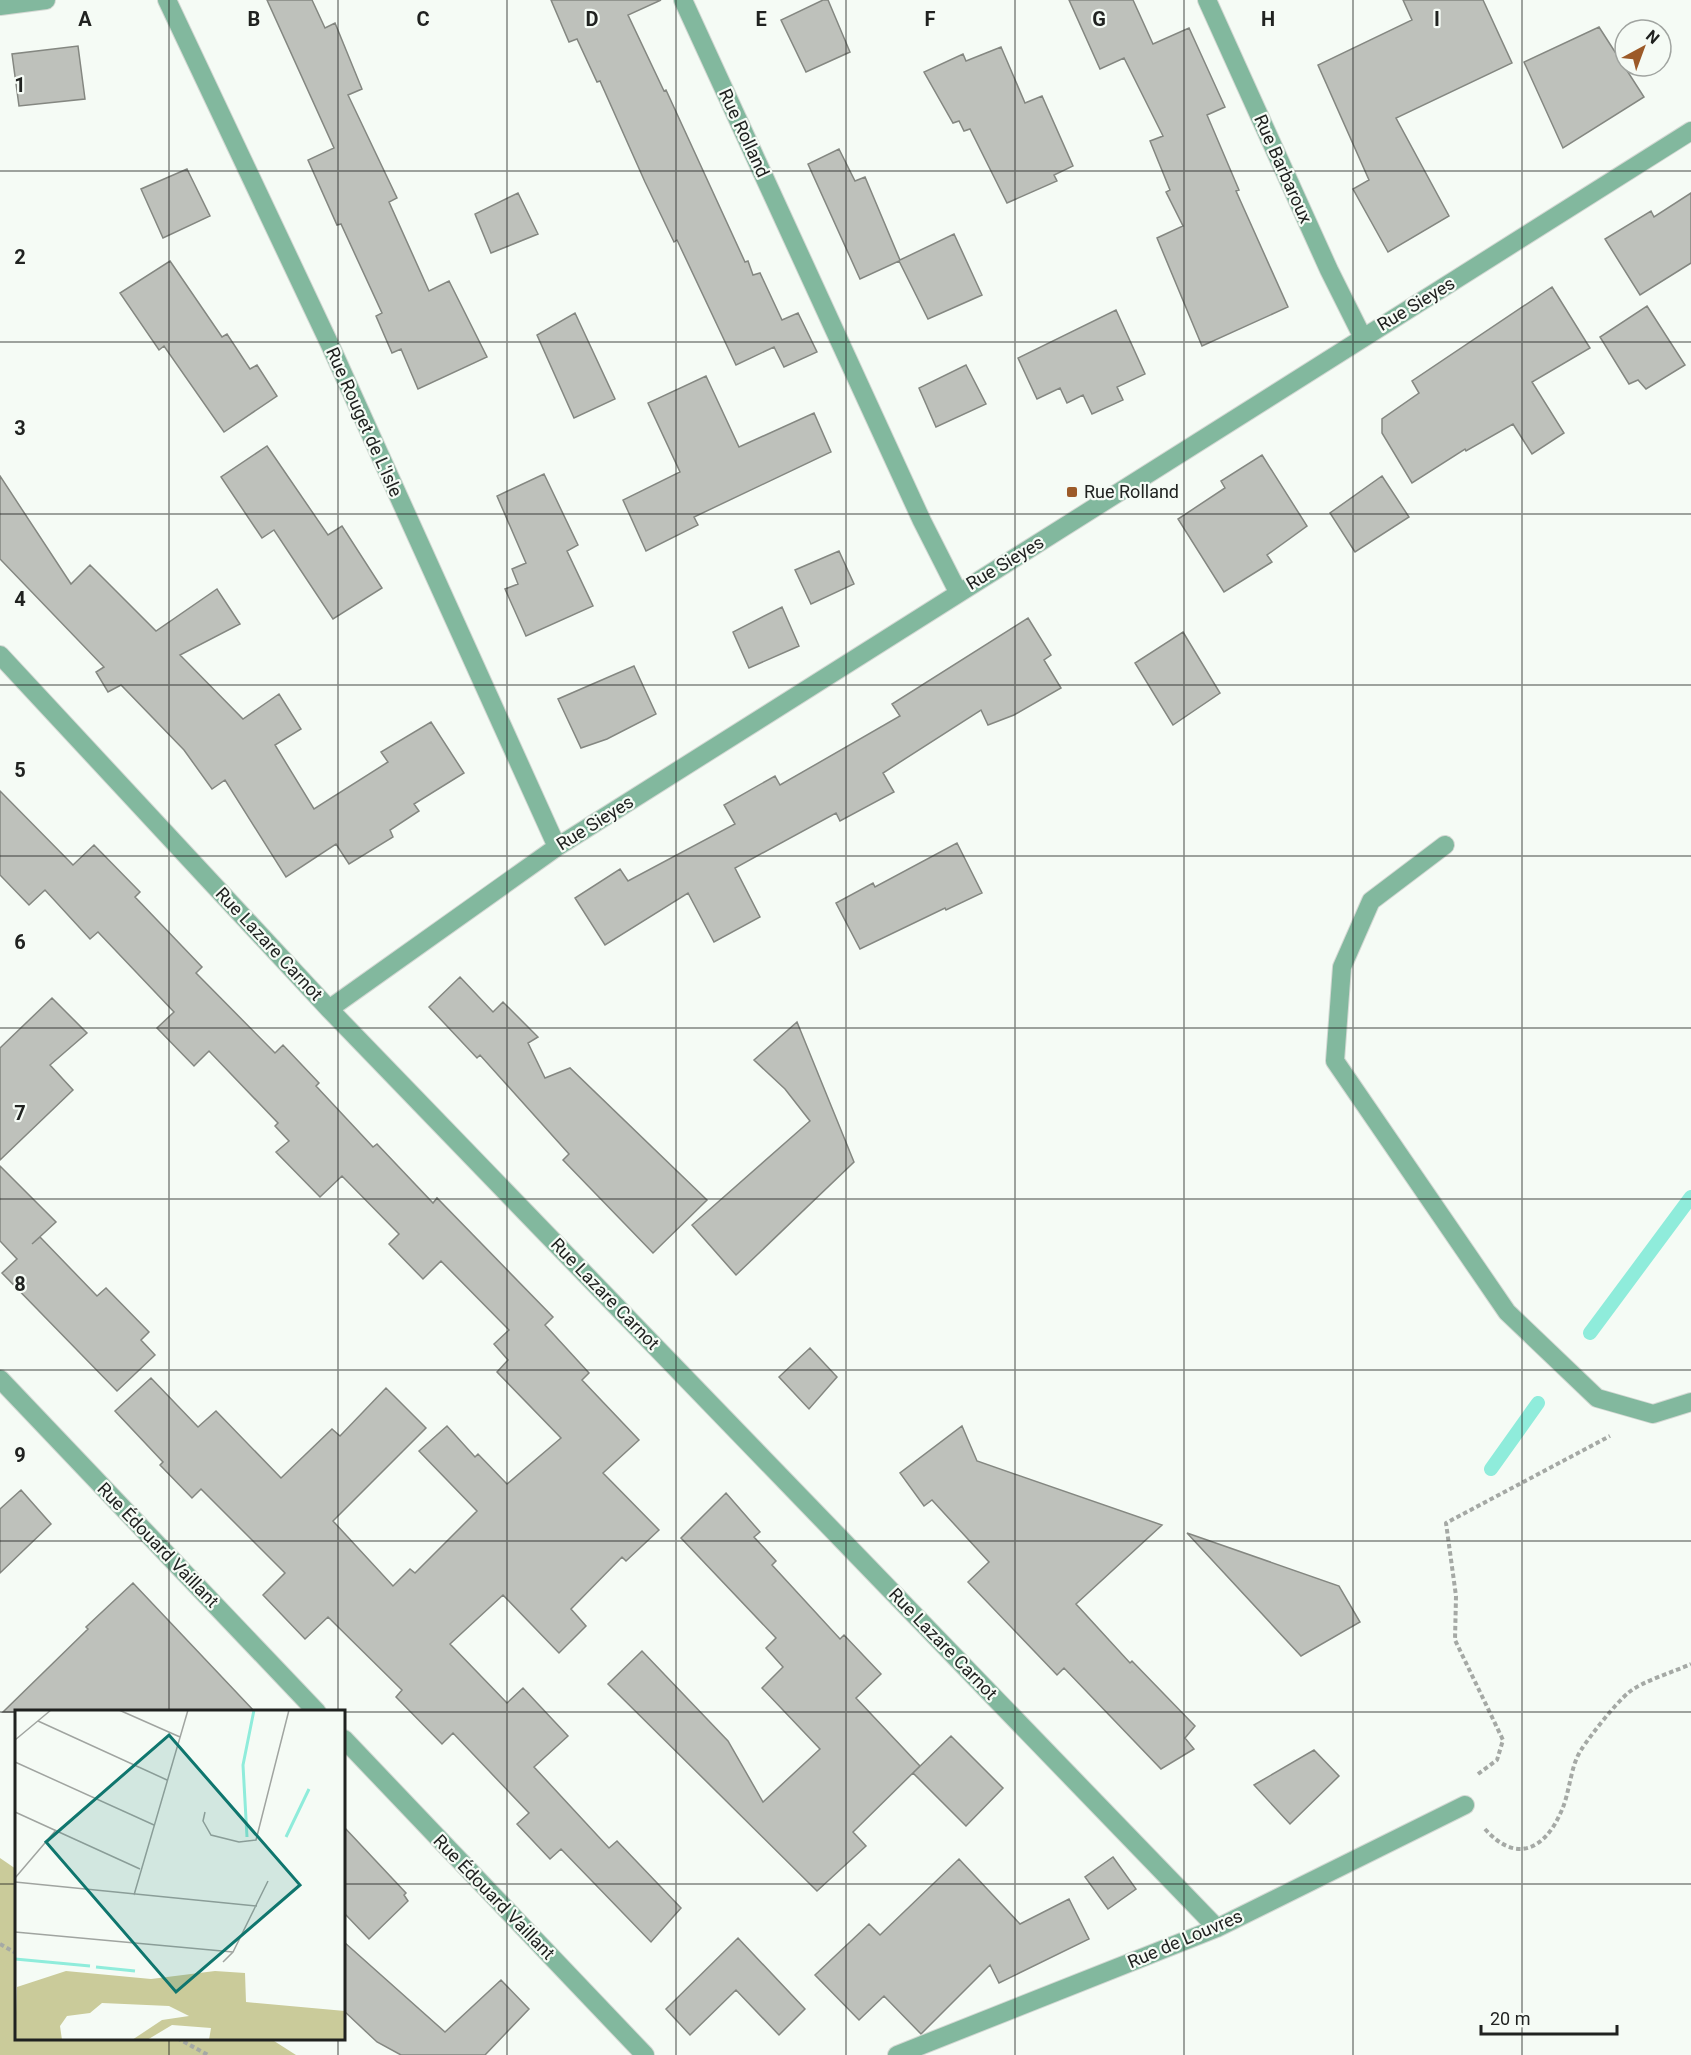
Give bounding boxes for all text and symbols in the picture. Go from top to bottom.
text: A [78,7,92,31]
text: B [248,7,260,31]
text: C [416,7,430,31]
text: D [586,7,599,31]
text: E [755,7,767,31]
text: F [925,7,936,31]
text: G [1092,7,1106,31]
text: H [1261,7,1275,31]
text: I [1434,7,1440,31]
north arrow [1613,18,1673,78]
text: N [1642,26,1663,48]
text: 1 [14,73,26,97]
street label: Rue Rolland [715,85,774,180]
street label: Rue Barbaroux [1250,111,1317,227]
text: 2 [14,245,26,269]
street label: Rue Sieyes [1373,272,1458,335]
street label: Rue Rouget de L'Isle [322,344,407,500]
text: 3 [14,416,26,440]
place label: Rue Rolland [1084,481,1179,502]
marker: Rue Rolland [1065,485,1079,499]
street label: Rue Sieyes [962,531,1047,594]
text: 4 [14,587,26,611]
text: 5 [14,758,26,782]
street label: Rue Sieyes [552,791,637,854]
street label: Rue Lazare Carnot [212,883,327,1005]
text: 6 [14,930,26,954]
text: 7 [14,1101,26,1125]
street label: Rue Lazare Carnot [547,1234,664,1354]
text: 8 [14,1272,26,1296]
text: 9 [14,1443,26,1467]
street label: Rue Édouard Vaillant [93,1478,223,1612]
street label: Rue Lazare Carnot [885,1584,1002,1704]
inset map [15,1710,345,2040]
street label: Rue Édouard Vaillant [429,1830,559,1964]
street label: Rue de Louvres [1124,1905,1245,1972]
scale bar [1481,1998,1618,2036]
text: 20 m [1490,2008,1530,2029]

